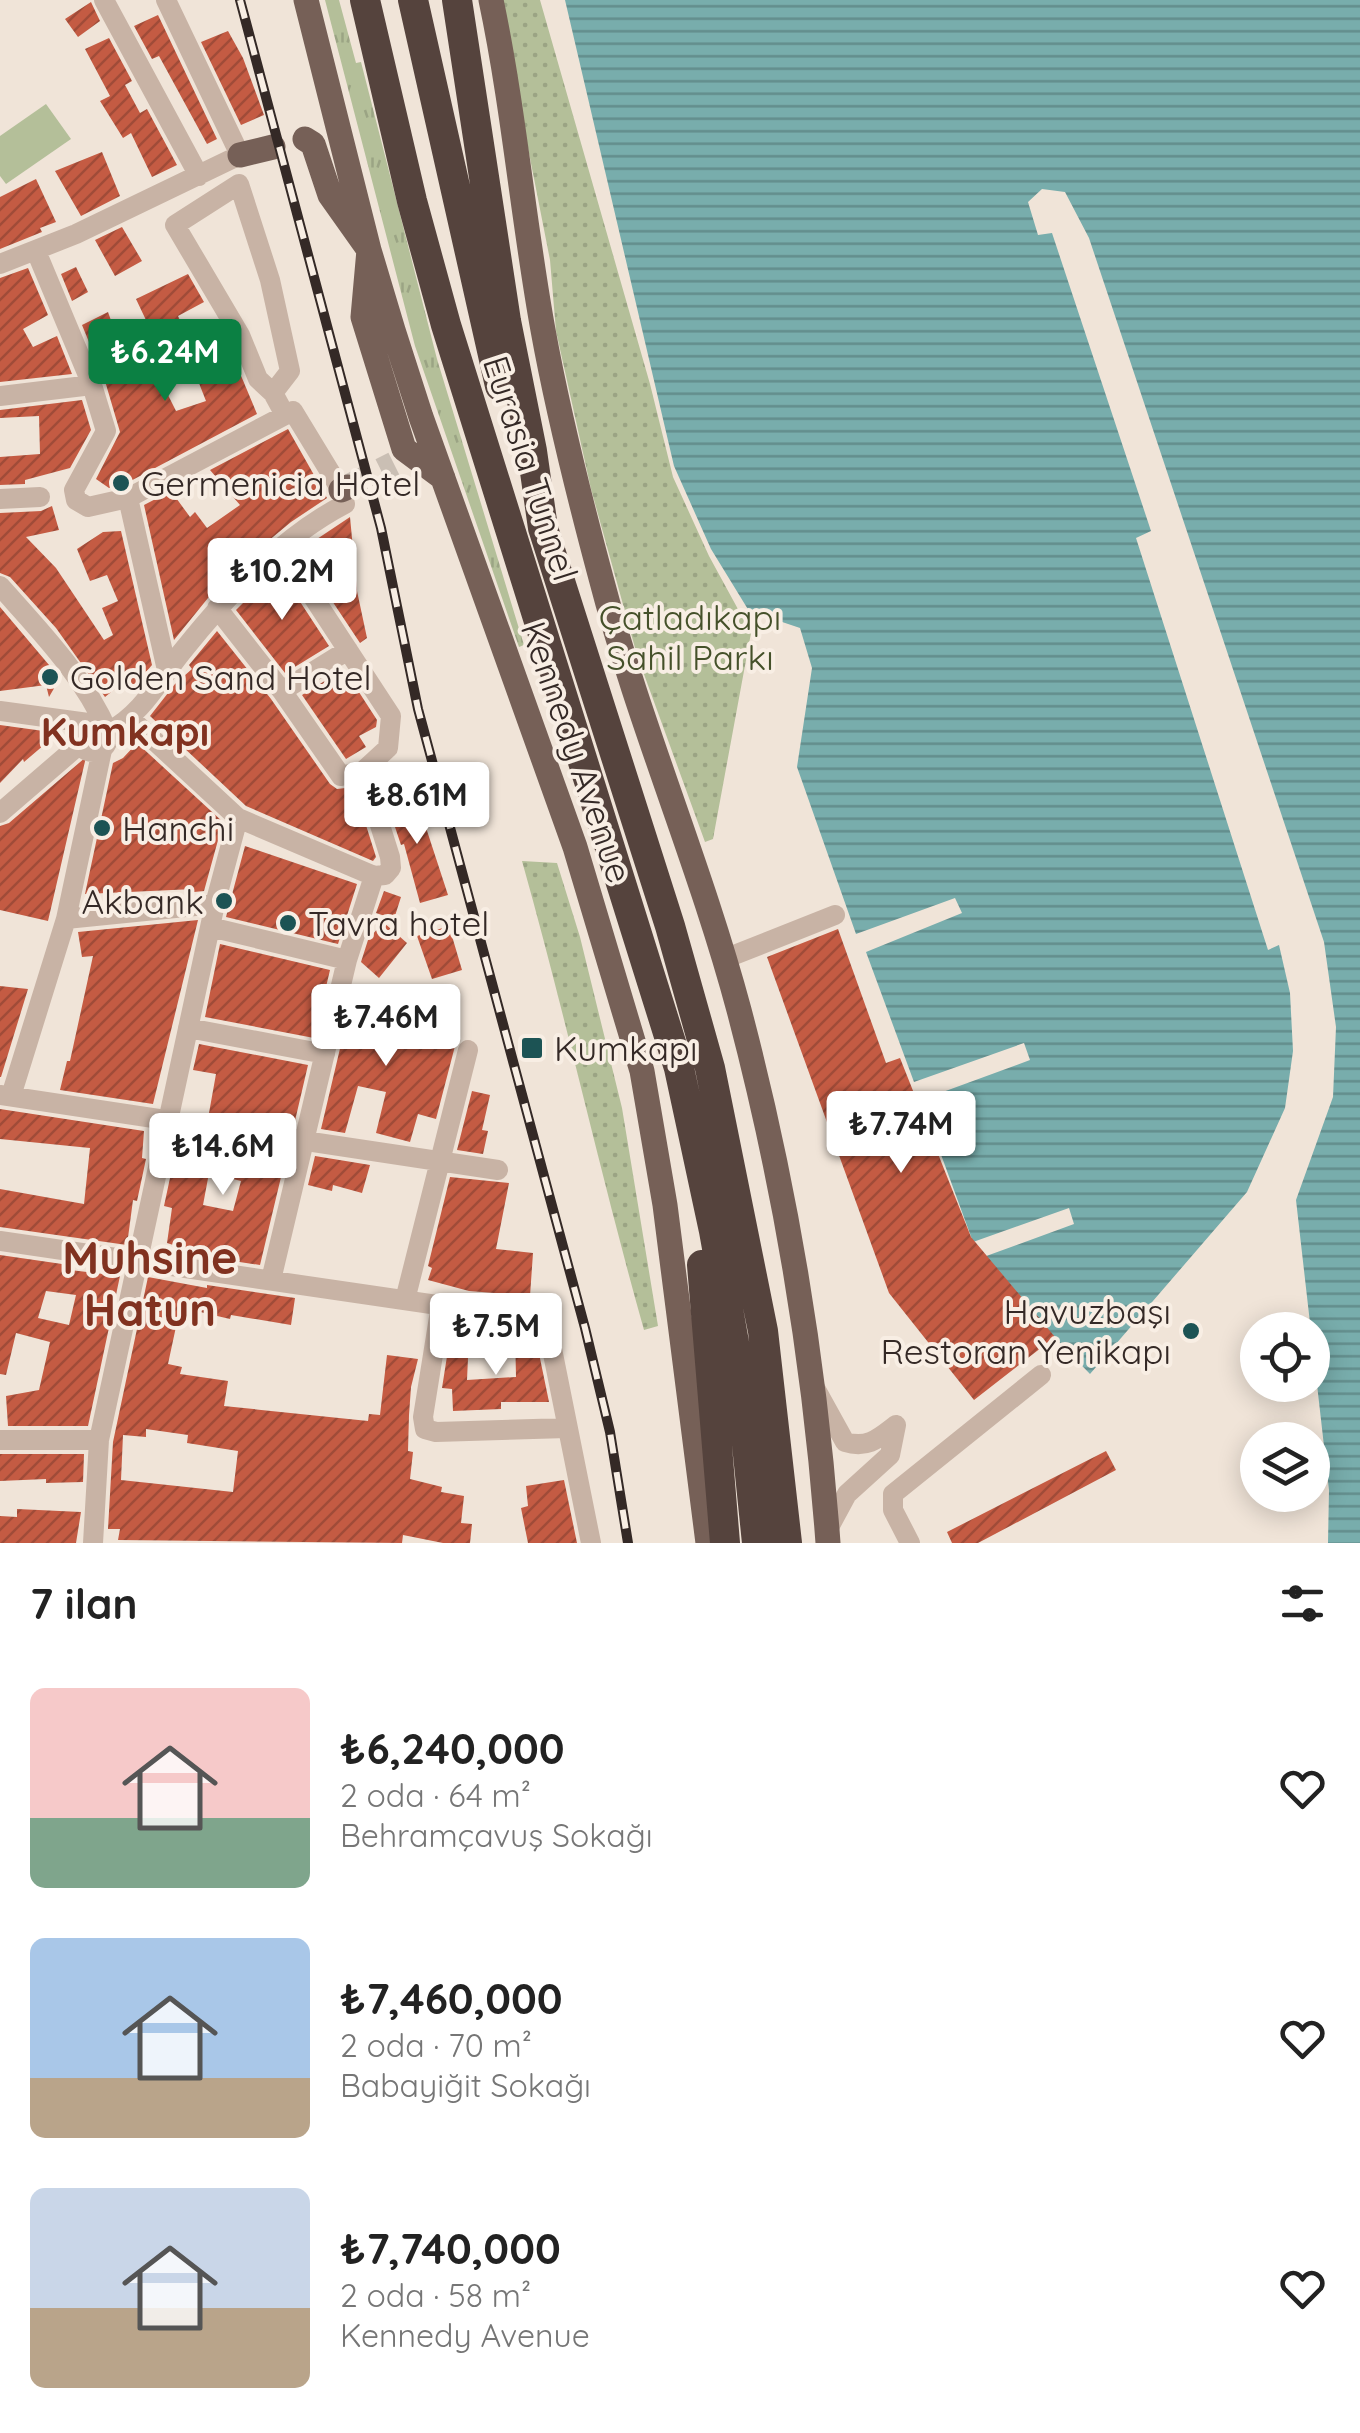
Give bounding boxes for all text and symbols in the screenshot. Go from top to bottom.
pin: ₺6.24M [84,319,246,404]
text: ₺6.24M [110,331,220,371]
street label: Eurasia Tunnel [474,350,588,586]
place label: Germenicia Hotel [141,461,420,505]
marker: Germenicia Hotel [110,472,132,494]
pin: ₺10.2M [201,538,363,623]
text: ₺10.2M [230,550,334,590]
park label: Çatladıkapı Sahil Parkı [599,595,781,679]
street label: Kennedy Avenue [512,616,642,888]
place label: Golden Sand Hotel [70,655,372,699]
marker: Golden Sand Hotel [39,666,61,688]
district label: Kumkapı [41,706,209,756]
pin: ₺8.61M [336,762,498,847]
text: ₺8.61M [366,774,468,814]
place label: Hanchi [122,806,234,850]
marker: Hanchi [91,817,113,839]
place label: Akbank [81,879,204,923]
marker: Akbank [213,890,235,912]
place label: Tavra hotel [308,901,489,945]
marker: Tavra hotel [277,912,299,934]
pin: ₺7.46M [305,984,467,1069]
text: ₺7.46M [333,996,439,1036]
place label: Kumkapı [554,1026,698,1070]
marker: Kumkapı [519,1035,545,1061]
pin: ₺7.74M [820,1091,982,1176]
text: ₺7.74M [849,1103,953,1143]
pin: ₺14.6M [142,1113,304,1198]
text: ₺14.6M [171,1125,275,1165]
district label: Muhsine Hatun [62,1229,238,1337]
place label: Havuzbaşı Restoran Yenikapı [881,1289,1171,1373]
pin: ₺7.5M [426,1293,566,1378]
text: ₺7.5M [452,1305,540,1345]
map controls [1240,1312,1330,1512]
button: locate [1240,1312,1330,1402]
marker: Havuzbaşı Restoran Yenikapı [1180,1320,1202,1342]
button: layers [1240,1422,1330,1512]
icon: filters [1275,1576,1330,1631]
text: 7 ilan [30,1577,137,1630]
text: ₺6,240,000 [340,1722,565,1775]
icon: home [110,1728,230,1848]
icon: heart [1275,1761,1330,1816]
text: 2 oda · 64 m² [340,1775,531,1815]
text: Behramçavuş Sokağı [340,1815,653,1855]
text: ₺7,460,000 [340,1972,563,2025]
icon: home [110,1978,230,2098]
icon: heart [1275,2011,1330,2066]
text: 2 oda · 70 m² [340,2025,532,2065]
text: Babayiğit Sokağı [340,2065,591,2105]
text: ₺7,740,000 [340,2222,561,2275]
icon: home [110,2228,230,2348]
icon: heart [1275,2261,1330,2316]
text: 2 oda · 58 m² [340,2275,531,2315]
text: Kennedy Avenue [340,2315,590,2355]

